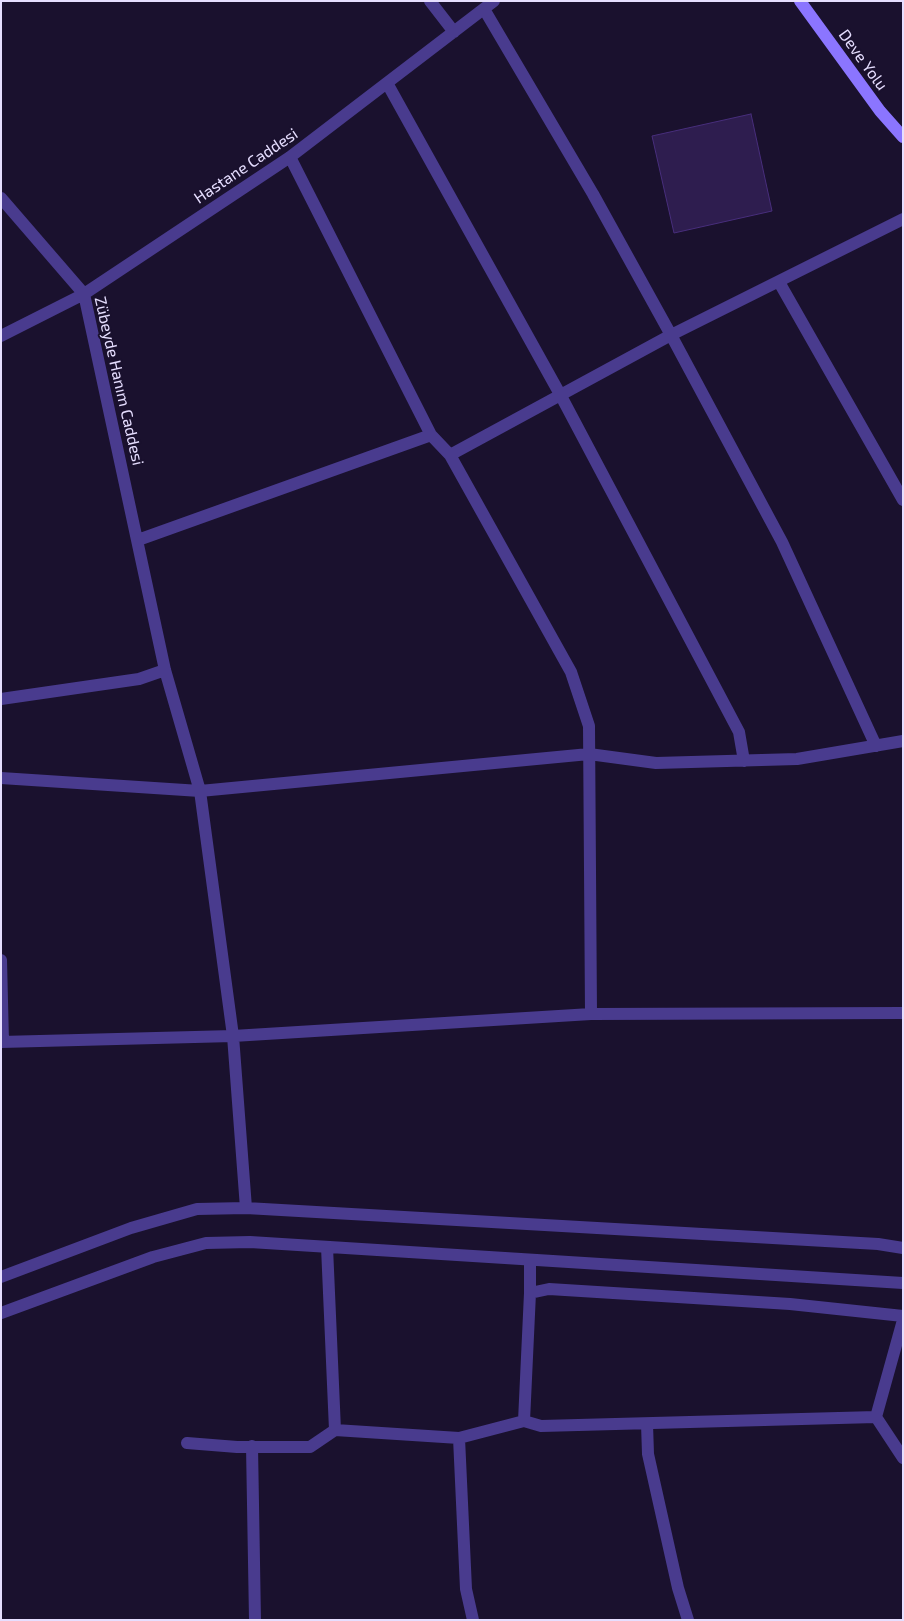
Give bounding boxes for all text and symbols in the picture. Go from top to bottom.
street label: Deve Yolu [834,26,892,94]
street label: Hastane Caddesi [191,124,301,208]
street label: Zübeyde Hanım Caddesi [90,295,148,467]

